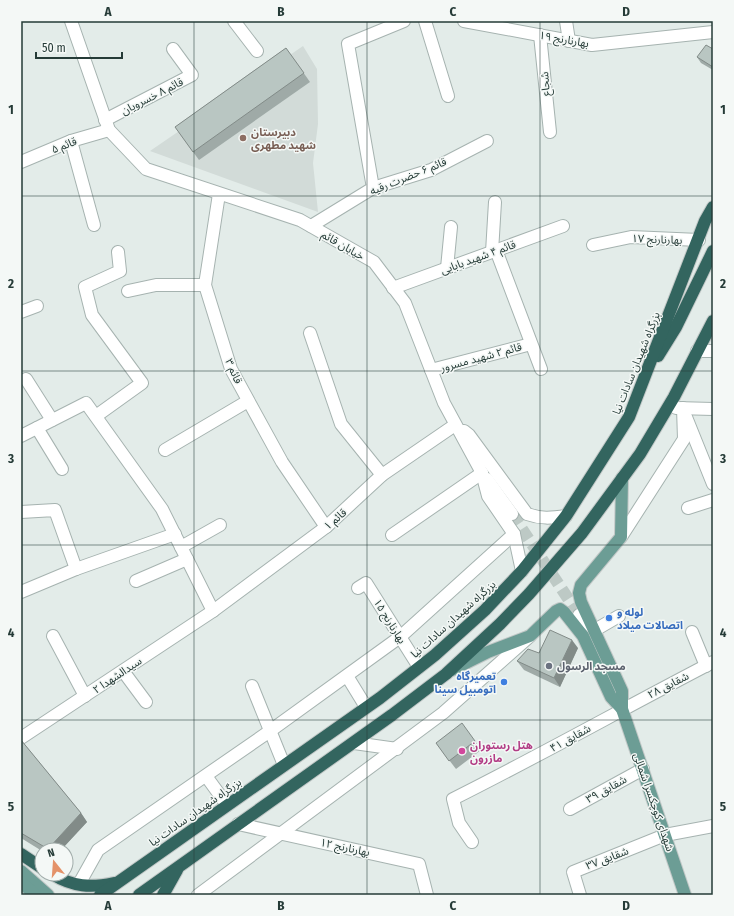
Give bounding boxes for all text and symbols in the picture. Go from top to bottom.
text: A [103,4,112,19]
text: B [277,4,285,19]
text: C [450,4,457,19]
text: D [622,4,630,19]
street label: بهارنارنج ۱۹ [538,29,590,51]
scale bar [36,34,122,60]
text: 50 m [42,41,66,55]
street label: شجاع [538,71,554,97]
street label: قائم ۸ خسرویان [119,75,186,119]
text: 1 [8,102,14,117]
text: 1 [720,102,726,117]
place label: دبیرستان شهید مطهری [251,126,316,152]
marker: دبیرستان شهید مطهری [238,133,248,143]
street label: قائم ۵ [50,135,79,158]
street label: قائم ۶ حضرت رقیه [368,155,449,200]
street label: خیابان قائم [318,228,367,265]
street label: بهارنارنج ۱۷ [631,232,683,248]
street label: قائم ۴ شهید بابایی [439,238,518,279]
text: 2 [7,276,14,291]
text: 2 [719,276,726,291]
street label: بزرگراه شهیدان سادات نیا [610,310,663,416]
street label: قائم ۲ شهید مسرور [438,340,524,377]
street label: قائم ۳ [220,357,245,387]
text: 3 [7,451,14,466]
text: 3 [719,451,726,466]
street label: قائم ۱ [321,506,351,534]
street label: بزرگراه شهیدان سادات نیا [408,578,498,661]
street label: بهارنارنج ۱۵ [370,596,409,647]
place label: لوله و اتصالات میلاد [617,606,683,632]
marker: لوله و اتصالات میلاد [604,613,614,623]
text: 4 [8,625,15,640]
text: 4 [720,625,727,640]
street label: سیدالشهدا ۲ [90,654,145,697]
place label: مسجد الرسول [557,660,626,673]
marker: مسجد الرسول [544,661,554,671]
street label: شقایق ۲۸ [645,669,691,701]
place label: تعمیرگاه اتومبیل سینا [434,670,496,696]
marker: تعمیرگاه اتومبیل سینا [499,677,509,687]
street label: شقایق ۴۱ [548,722,593,755]
place label: هتل رستوران مازرون [470,739,533,765]
marker: هتل رستوران مازرون [457,746,467,756]
street label: شهدای کوچکسرا شمالی [630,751,677,854]
street label: شقایق ۳۹ [584,773,629,806]
street label: بزرگراه شهیدان سادات نیا [147,776,244,849]
text: 5 [8,799,14,814]
text: 5 [720,799,726,814]
street label: بهارنارنج ۱۲ [319,836,371,860]
north arrow [34,842,74,882]
street label: شقایق ۳۷ [584,844,631,873]
text: N [46,846,56,860]
text: A [103,898,112,913]
text: B [277,898,285,913]
text: C [450,898,457,913]
text: D [622,898,630,913]

